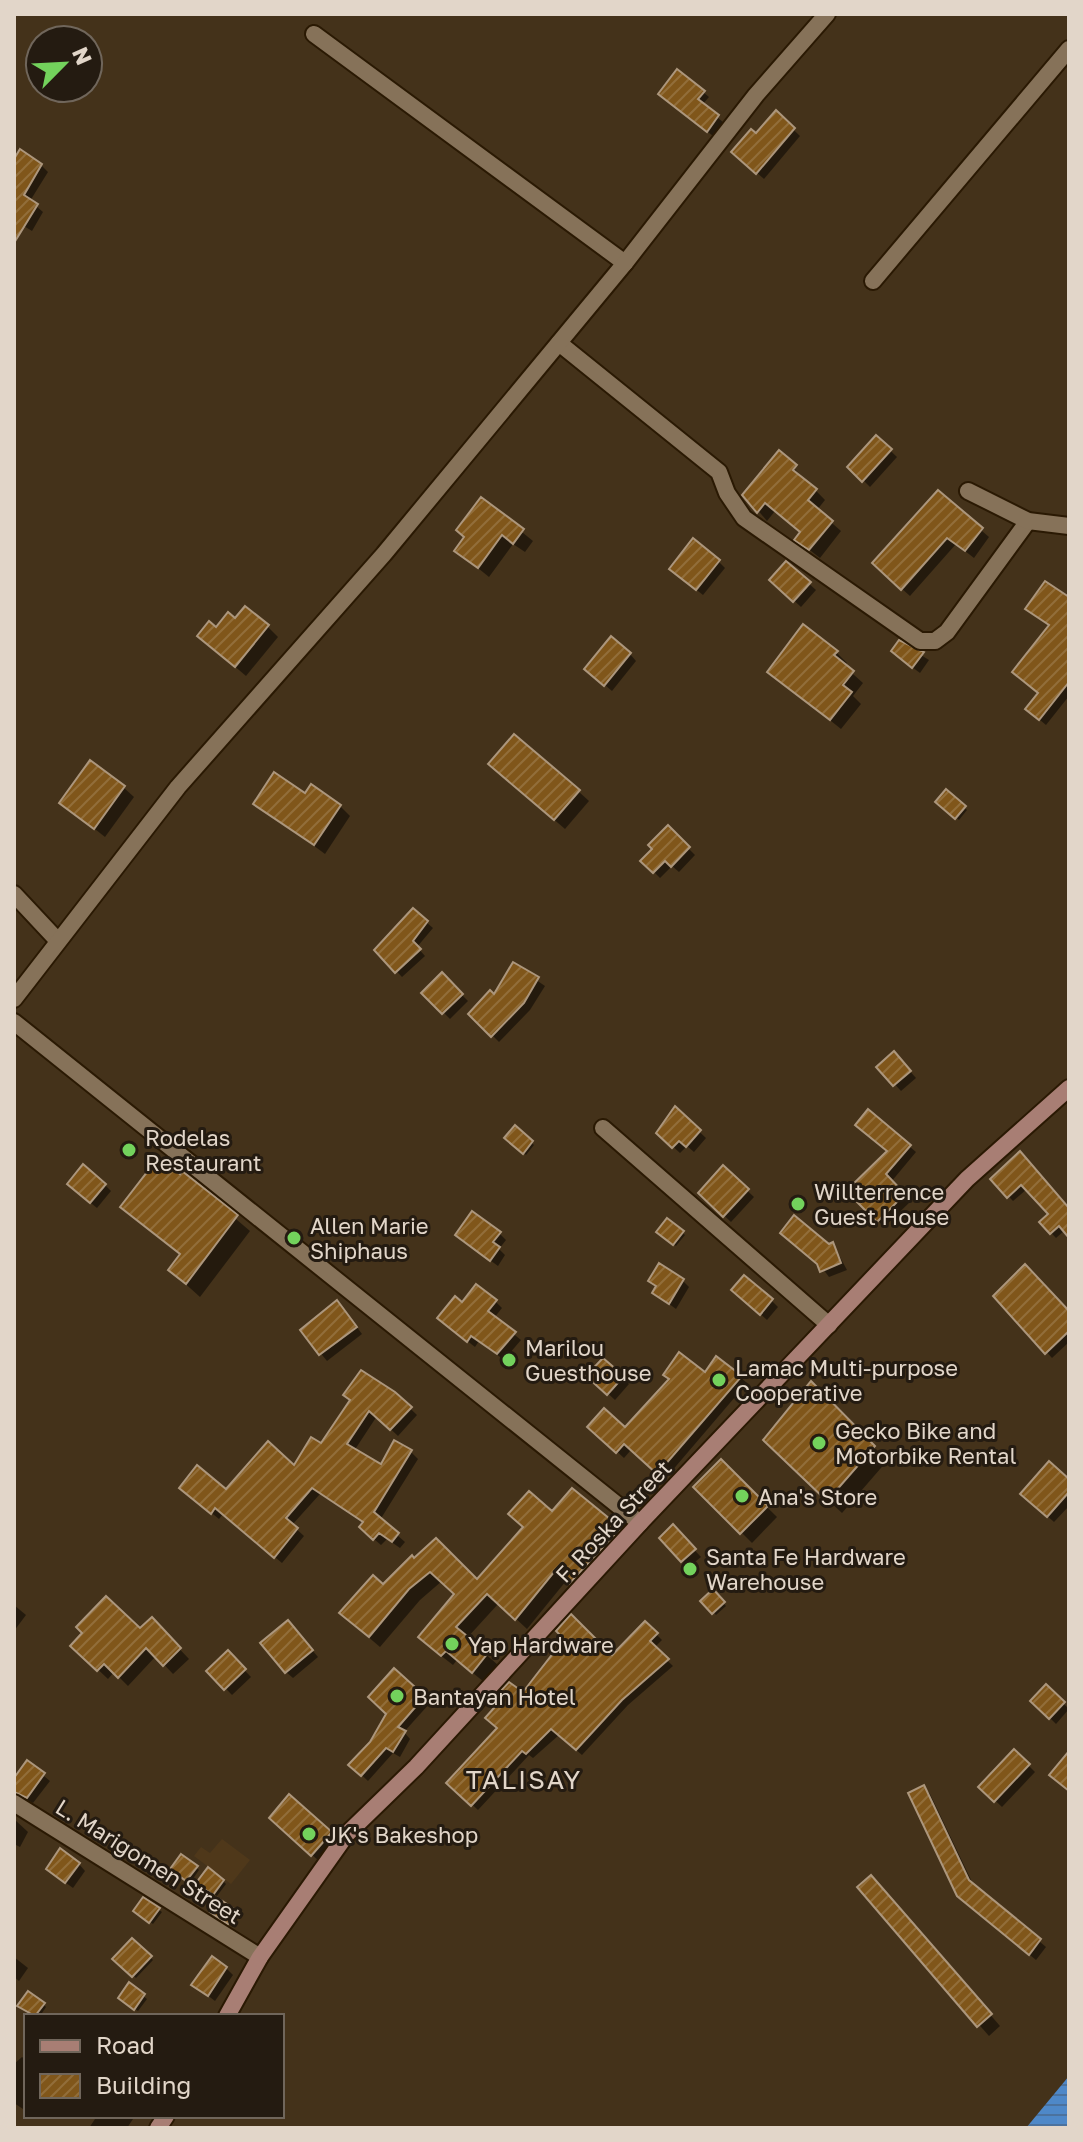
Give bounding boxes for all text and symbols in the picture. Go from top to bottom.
north arrow [24,24,104,104]
text: N [67,43,98,69]
place label: Rodelas Restaurant [145,1124,262,1176]
marker: Rodelas Restaurant [120,1141,138,1159]
place label: Willterrence Guest House [814,1178,949,1230]
marker: Willterrence Guest House [789,1195,807,1213]
place label: Allen Marie Shiphaus [310,1212,429,1264]
marker: Allen Marie Shiphaus [285,1229,303,1247]
place label: Marilou Guesthouse [525,1334,652,1386]
marker: Marilou Guesthouse [500,1351,518,1369]
place label: Lamac Multi-purpose Cooperative [735,1354,958,1406]
marker: Lamac Multi-purpose Cooperative [710,1371,728,1389]
place label: Gecko Bike and Motorbike Rental [835,1417,1016,1469]
marker: Gecko Bike and Motorbike Rental [810,1434,828,1452]
street label: F. Roska Street [549,1454,677,1588]
place label: Ana's Store [758,1483,877,1510]
marker: Ana's Store [733,1487,751,1505]
place label: Santa Fe Hardware Warehouse [706,1543,906,1595]
marker: Santa Fe Hardware Warehouse [681,1560,699,1578]
place label: Yap Hardware [468,1631,614,1658]
marker: Yap Hardware [443,1635,461,1653]
place label: Bantayan Hotel [413,1683,576,1710]
marker: Bantayan Hotel [388,1687,406,1705]
district label: TALISAY [466,1764,582,1795]
street label: L. Marigomen Street [51,1793,247,1929]
place label: JK's Bakeshop [325,1821,478,1848]
marker: JK's Bakeshop [300,1825,318,1843]
legend [24,2014,284,2118]
text: Road [96,2030,155,2059]
text: Building [96,2070,191,2099]

